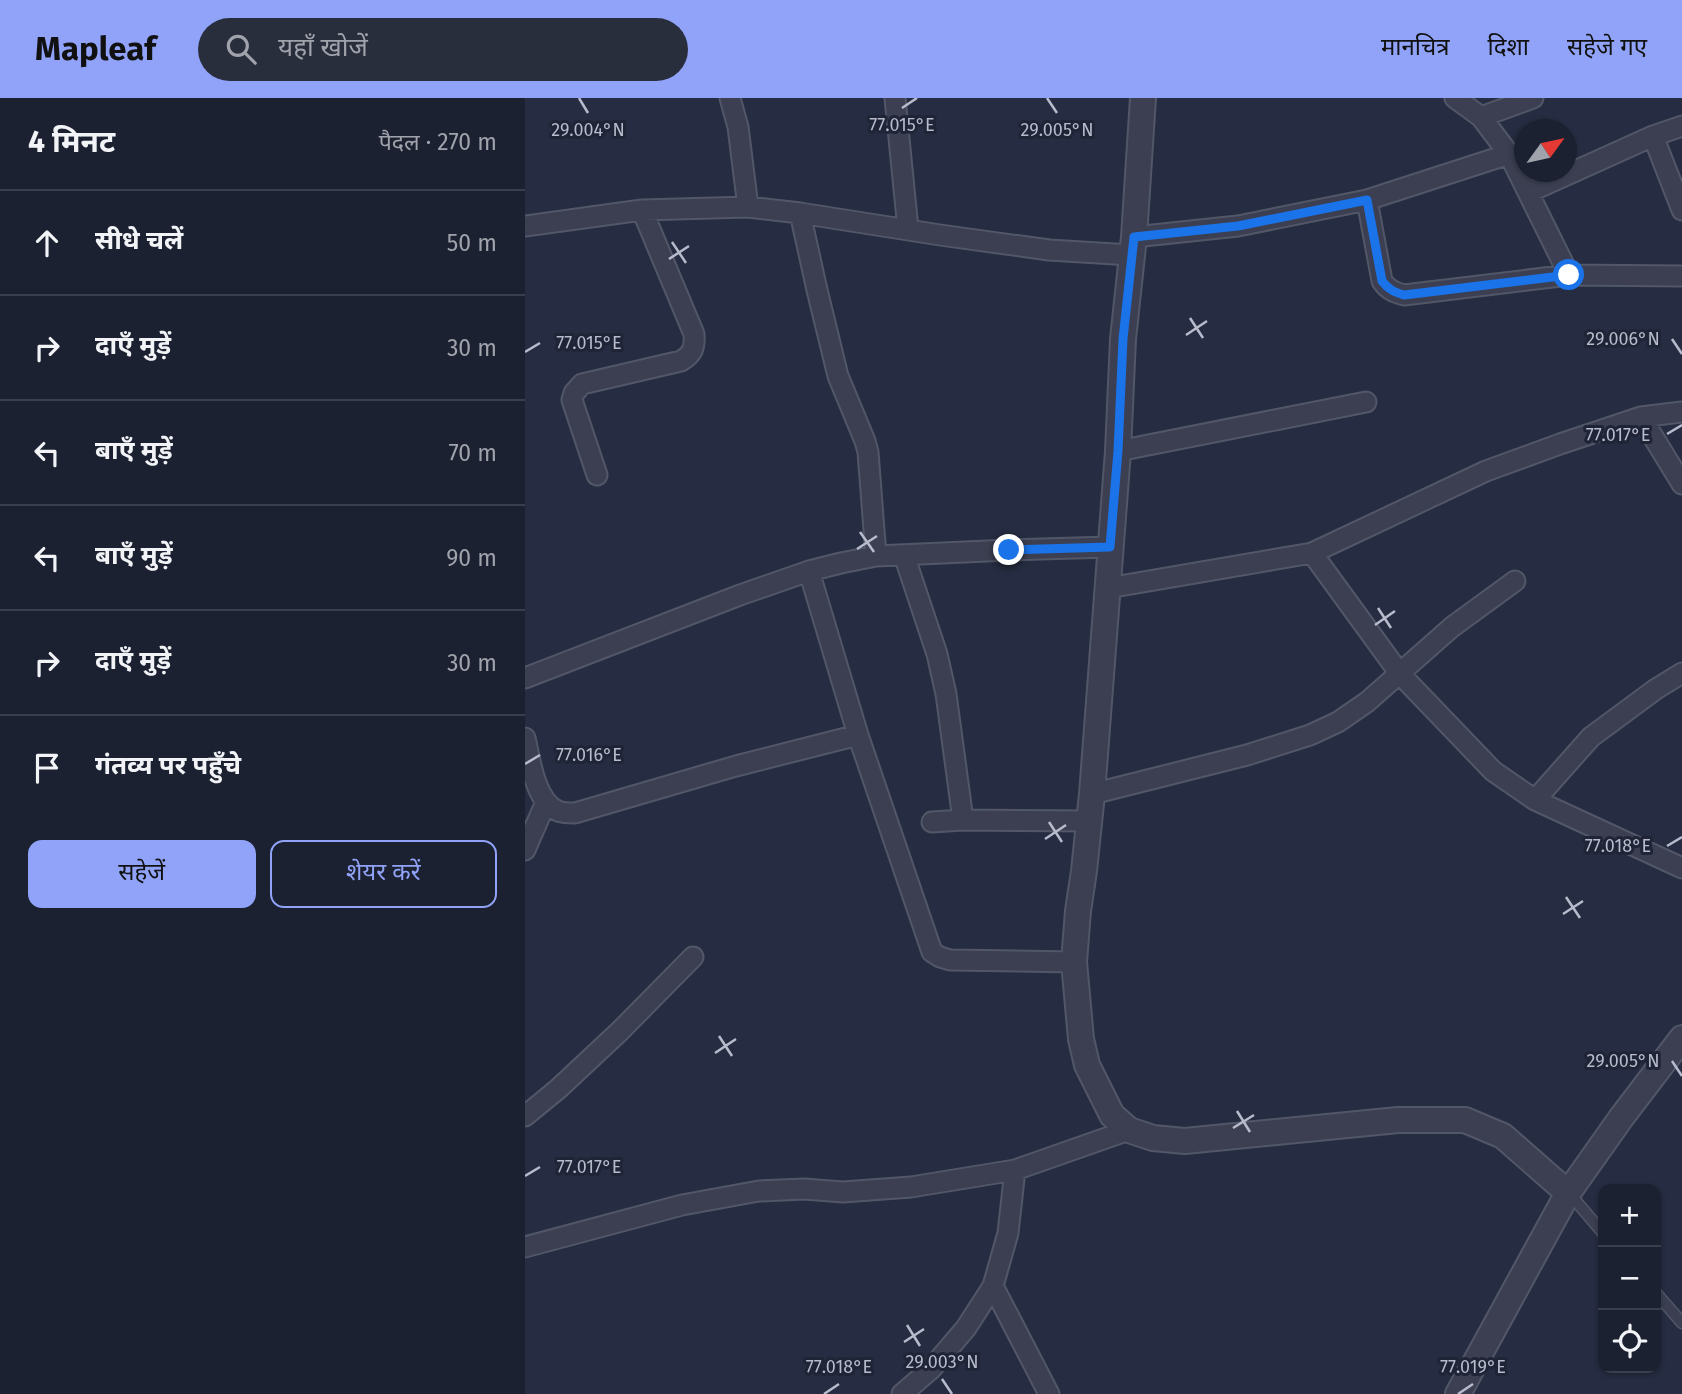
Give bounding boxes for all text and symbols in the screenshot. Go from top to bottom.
search box [198,18,688,81]
text: Mapleaf [35,29,156,69]
icon: search [222,30,260,68]
text: यहाँ खोजें [278,32,368,63]
text: मानचित्र [1381,33,1450,61]
text: दिशा [1488,33,1529,61]
text: सहेजे गए [1567,33,1647,61]
text: 77.015°E [869,114,935,136]
text: 29.004°N [551,119,625,141]
text: 29.005°N [1021,119,1093,141]
north arrow [1514,119,1577,182]
text: 4 मिनट [28,124,115,160]
text: पैदल · 270 m [379,128,497,156]
icon: ahead [28,224,66,262]
text: सीधे चलें [95,225,183,256]
text: 50 m [447,229,497,257]
route start [1553,259,1584,290]
text: 29.006°N [1586,328,1660,350]
icon: right [28,329,66,367]
text: दाएँ मुड़ें [95,330,171,361]
text: 77.015°E [556,332,622,354]
text: 30 m [447,334,497,362]
text: 77.017°E [1586,424,1650,446]
icon: left [28,434,66,472]
text: बाएँ मुड़ें [95,435,172,466]
text: 70 m [448,439,497,467]
route end [993,534,1024,565]
icon: left [28,539,66,577]
text: बाएँ मुड़ें [95,540,172,571]
text: 90 m [446,544,497,572]
icon: right [28,644,66,682]
text: दाएँ मुड़ें [95,645,171,676]
text: 30 m [447,649,497,677]
text: 77.016°E [556,744,622,766]
icon: arrive [28,749,66,787]
text: गंतव्य पर पहुँचे [95,750,241,781]
text: 77.018°E [1585,835,1651,857]
button: सहेजें [28,840,256,908]
button: शेयर करें [270,840,497,908]
text: 29.005°N [1587,1050,1659,1072]
text: 77.017°E [557,1156,621,1178]
map controls [1598,1184,1661,1373]
button: + [1598,1184,1661,1247]
button: − [1598,1247,1661,1310]
button: locate [1598,1310,1661,1373]
text: 29.003°N [906,1351,978,1373]
text: 77.018°E [806,1356,872,1378]
text: 77.019°E [1440,1356,1506,1378]

